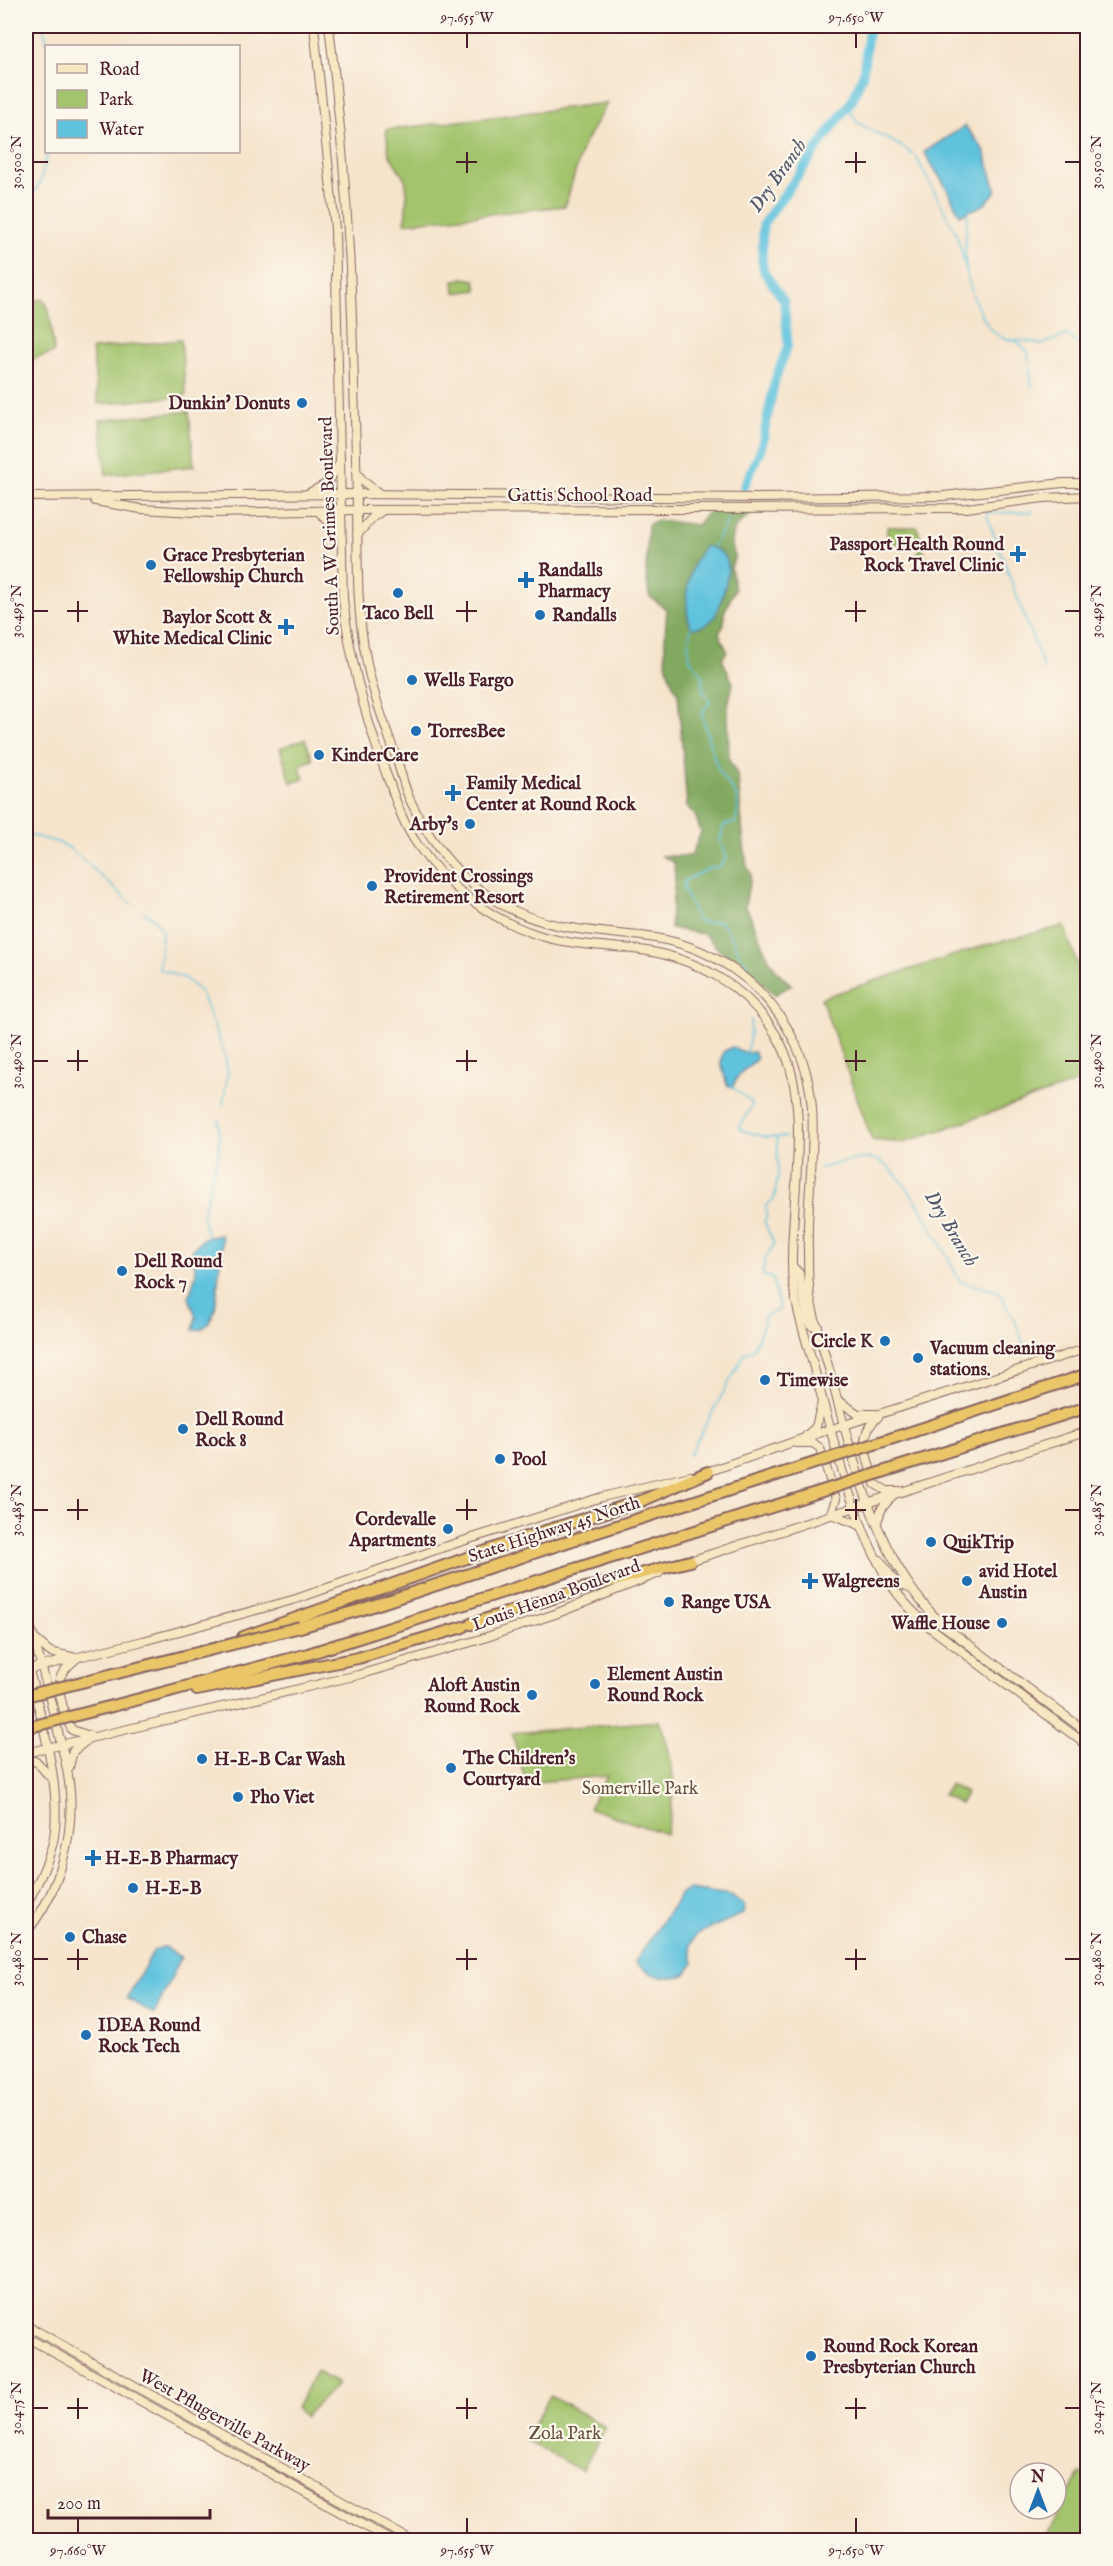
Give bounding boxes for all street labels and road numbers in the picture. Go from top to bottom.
street label: South A W Grimes Boulevard [315,416,346,636]
street label: Gattis School Road [508,485,653,508]
street label: State Highway 45 North [466,1492,644,1569]
street label: Louis Henna Boulevard [469,1555,644,1638]
street label: West Pflugerville Parkway [135,2365,314,2478]

